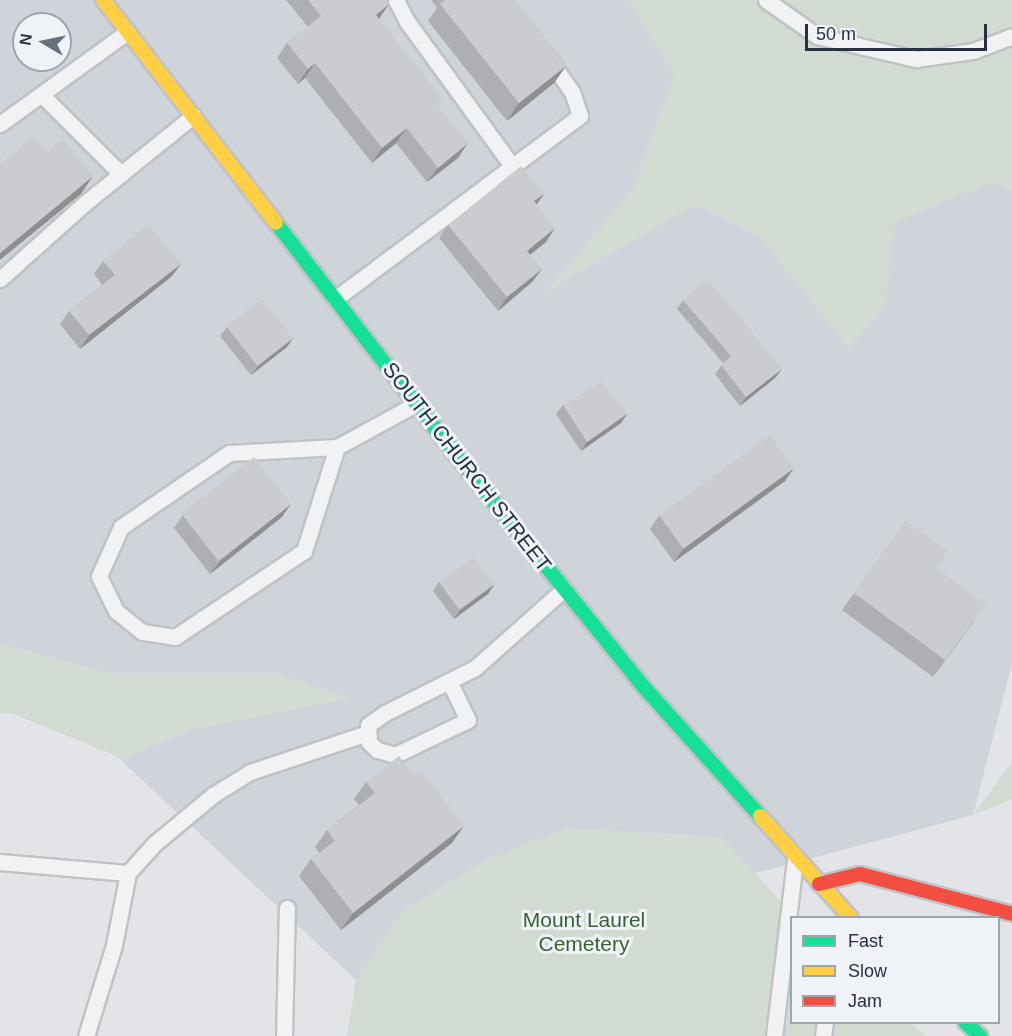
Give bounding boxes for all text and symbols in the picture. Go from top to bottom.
north arrow [12,12,72,72]
scale bar [808,12,990,50]
text: 50 m [816,24,856,44]
text: N [16,32,35,46]
street label: SOUTH CHURCH STREET [377,357,557,577]
park label: Mount Laurel Cemetery [523,907,645,957]
legend [790,916,1000,1024]
text: Fast [848,931,883,951]
text: Slow [848,961,887,981]
text: Jam [848,991,882,1011]

